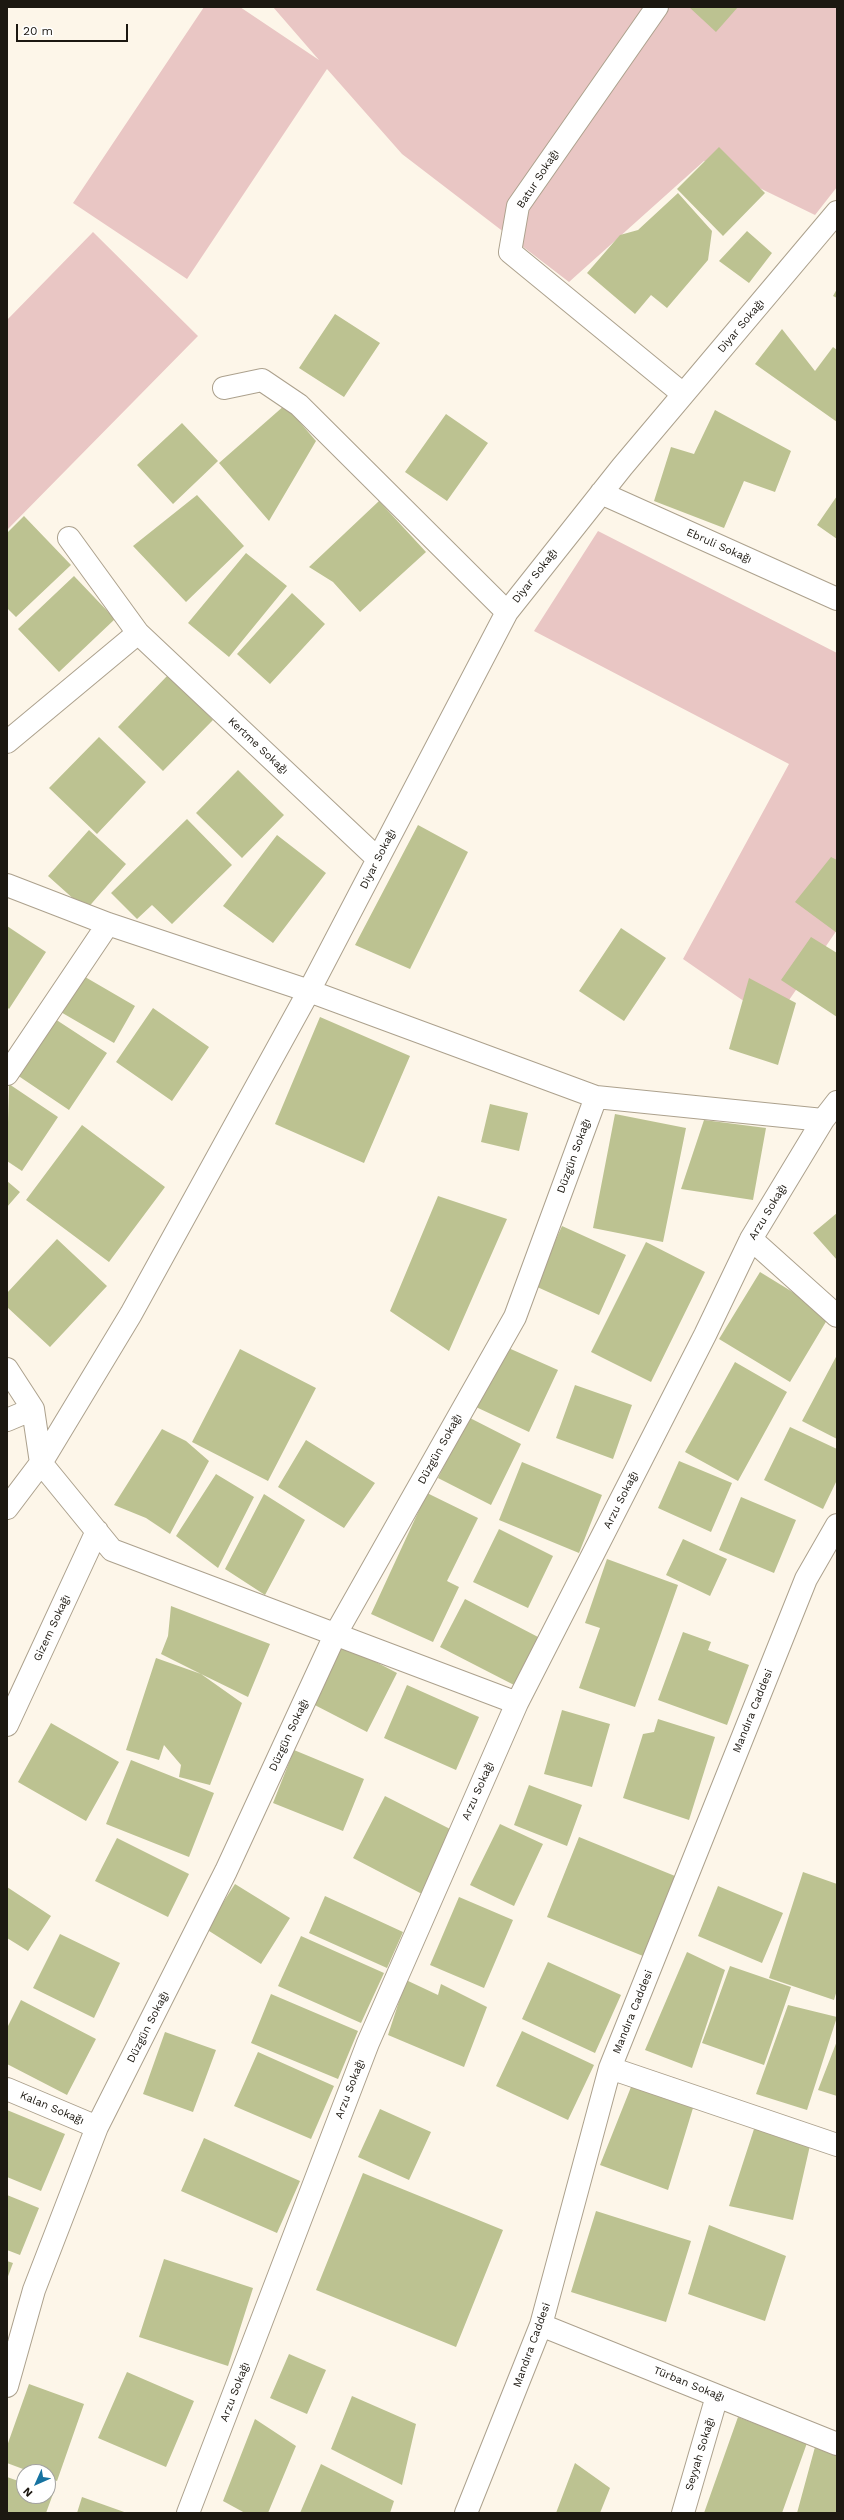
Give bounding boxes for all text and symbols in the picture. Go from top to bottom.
scale bar [18,16,130,42]
text: 20 m [23,24,53,38]
street label: Batur Sokağı [514,147,562,211]
street label: Diyar Sokağı [715,297,767,355]
street label: Ebruli Sokağı [684,526,754,566]
street label: Diyar Sokağı [510,546,560,606]
street label: Kertme Sokağı [225,715,291,777]
street label: Diyar Sokağı [357,827,399,891]
street label: Düzgün Sokağı [554,1117,594,1195]
street label: Arzu Sokağı [746,1182,790,1242]
street label: Düzgün Sokağı [415,1411,465,1487]
street label: Arzu Sokağı [601,1469,641,1531]
street label: Gizem Sokağı [31,1593,73,1663]
street label: Mandıra Caddesi [730,1667,776,1755]
street label: Düzgün Sokağı [266,1697,312,1773]
street label: Arzu Sokağı [459,1760,497,1822]
street label: Mandıra Caddesi [610,1968,656,2056]
street label: Düzgün Sokağı [124,1989,172,2065]
street label: Arzu Sokağı [333,2057,367,2121]
street label: Kalan Sokağı [18,2089,86,2127]
street label: Mandıra Caddesi [511,2301,553,2389]
street label: Arzu Sokağı [218,2360,252,2424]
street label: Türban Sokağı [651,2364,727,2404]
street label: Seyyah Sokağı [683,2416,717,2492]
north arrow [16,2464,56,2504]
text: N [20,2485,35,2500]

